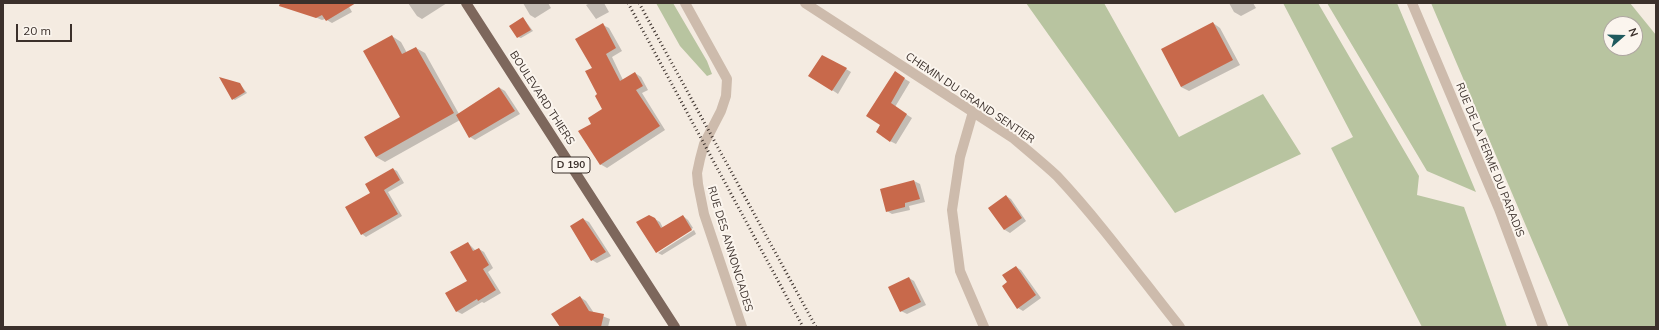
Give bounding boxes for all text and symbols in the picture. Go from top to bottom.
scale bar [18,16,74,42]
north arrow [1603,16,1643,56]
text: 20 m [23,23,51,38]
text: N [1625,26,1641,39]
street label: BOULEVARD THIERS [507,49,577,147]
street label: CHEMIN DU GRAND SENTIER [903,50,1037,146]
street label: RUE DE LA FERME DU PARADIS [1453,81,1527,239]
road number: D 190 [552,157,590,173]
street label: RUE DES ANNONCIADES [705,185,755,313]

